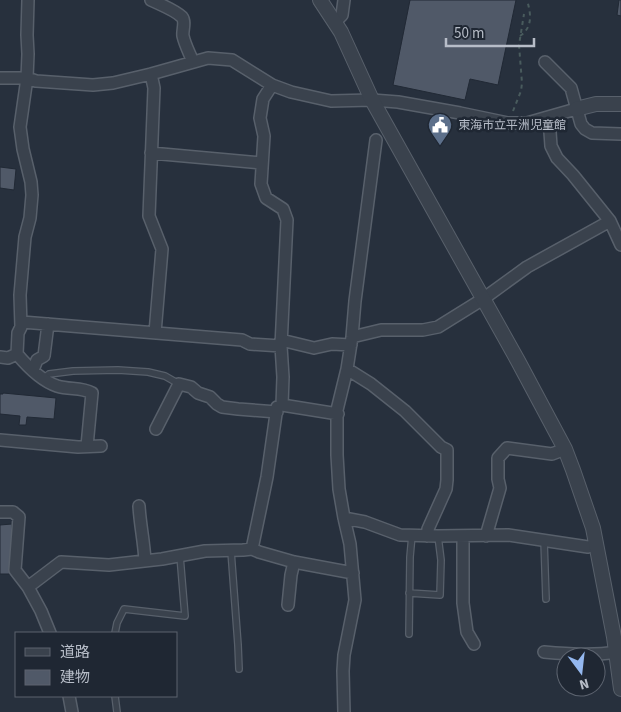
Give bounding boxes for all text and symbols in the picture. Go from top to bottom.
scale bar [446,15,534,47]
text: 50 m [454,23,484,44]
public building icon: 東海市立平洲児童館 [427,112,453,146]
place label: 東海市立平洲児童館 [458,117,566,134]
legend [15,632,178,697]
text: 道路 [60,642,90,663]
north arrow [556,647,606,697]
text: 建物 [60,667,90,688]
text: N [577,673,591,694]

